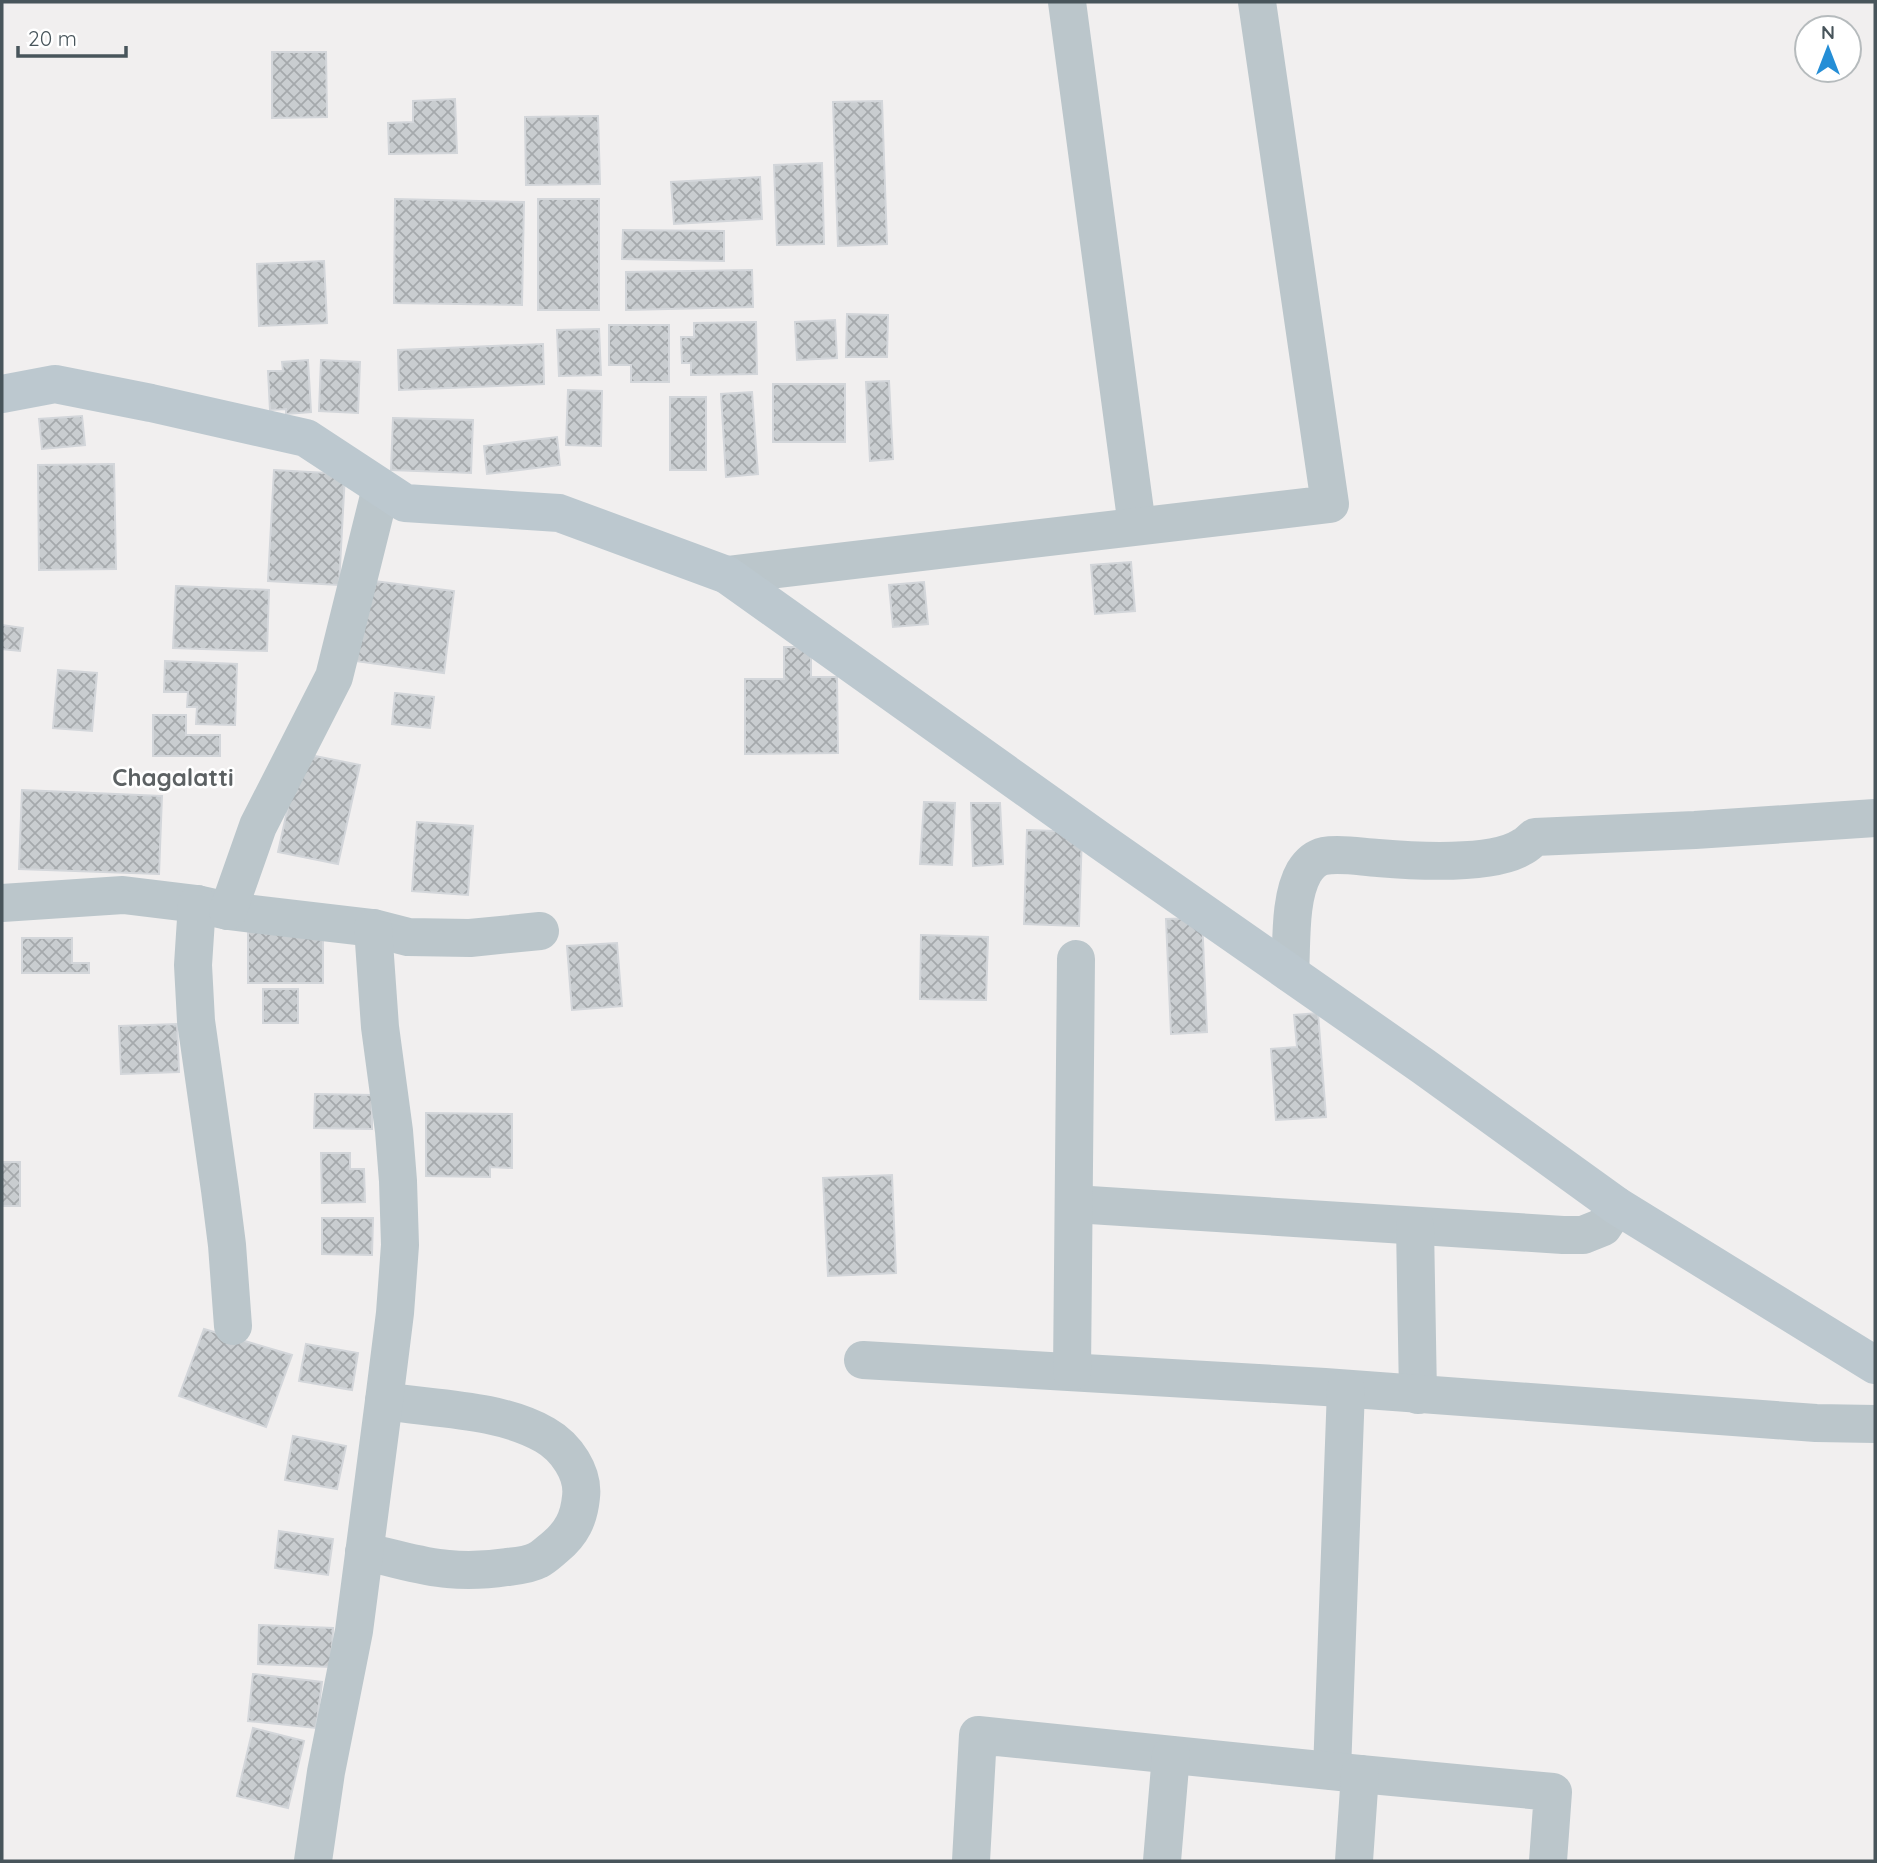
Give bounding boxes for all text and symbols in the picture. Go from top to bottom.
scale bar [18,14,126,58]
north arrow [1793,14,1863,84]
text: N [1821,20,1835,44]
text: 20 m [28,25,77,51]
district label: Chagalatti [112,762,234,792]

